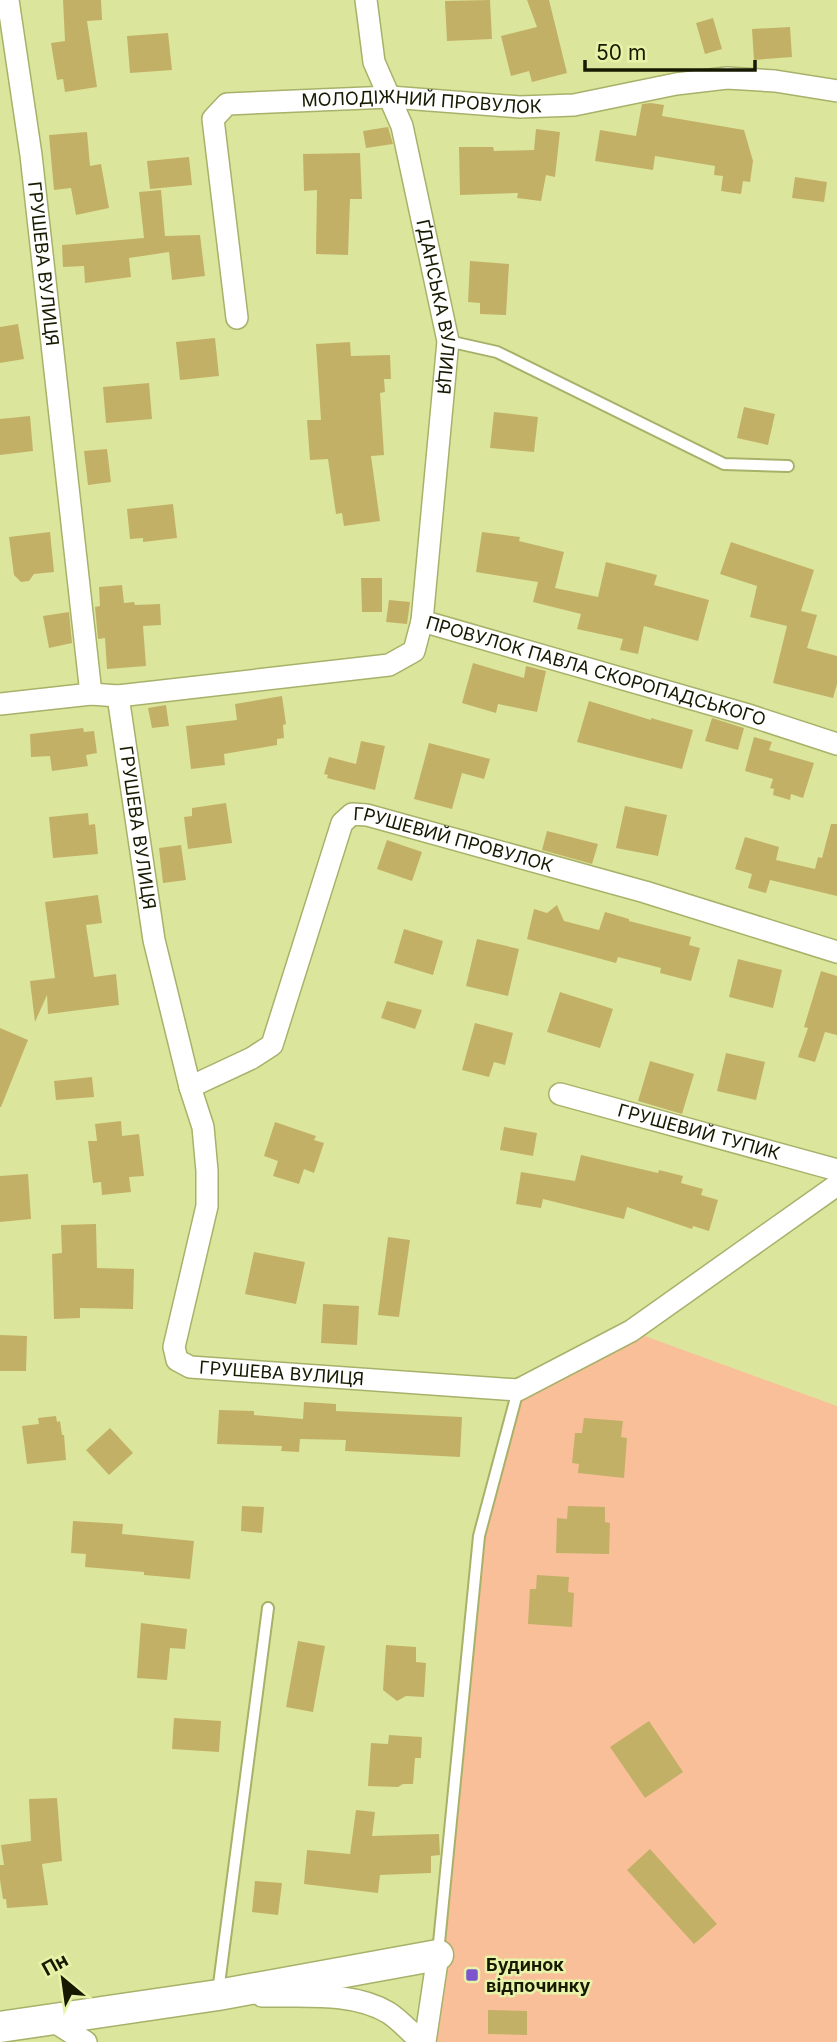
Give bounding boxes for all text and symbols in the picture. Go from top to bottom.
scale bar [585,28,755,72]
text: 50 m [596,40,646,65]
street label: МОЛОДІЖНИЙ ПРОВУЛОК [301,86,542,117]
street label: ГРУШЕВА ВУЛИЦЯ [24,180,63,347]
street label: ҐДАНСЬКА ВУЛИЦЯ [412,217,459,395]
street label: ПРОВУЛОК ПАВЛА СКОРОПАДСЬКОГО [424,612,769,730]
street label: ГРУШЕВА ВУЛИЦЯ [115,744,160,911]
street label: ГРУШЕВИЙ ПРОВУЛОК [353,803,556,876]
street label: ГРУШЕВИЙ ТУПИК [616,1099,782,1164]
street label: ГРУШЕВА ВУЛИЦЯ [198,1357,365,1389]
north arrow [28,1944,98,2014]
text: Пн [38,1948,72,1981]
place label: Будинок відпочинку [486,1954,590,1996]
marker: Будинок відпочинку [464,1967,480,1983]

